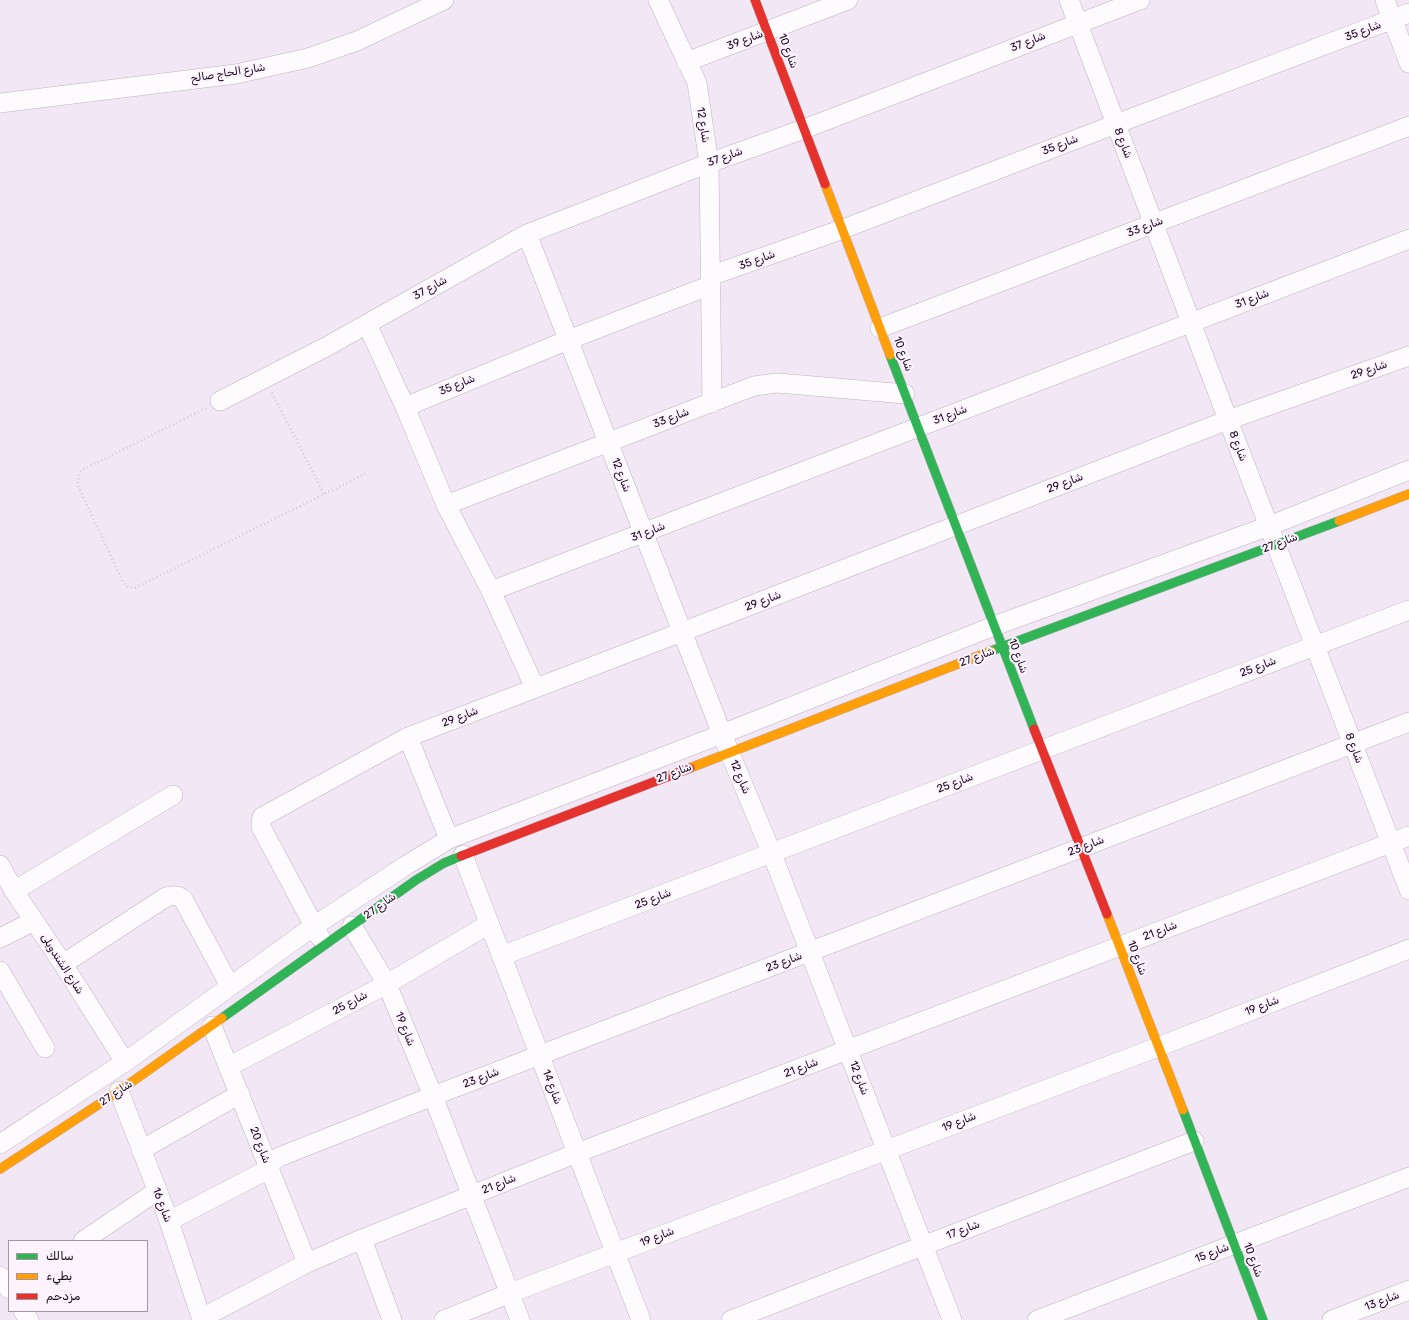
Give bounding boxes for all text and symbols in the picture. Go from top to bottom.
street label: شارع 35 [1343,18,1383,44]
street label: شارع 39 [725,27,765,53]
street label: شارع 37 [1008,29,1048,55]
street label: شارع 10 [775,32,801,70]
street label: شارع الحاج صالح [190,61,266,85]
street label: شارع 12 [694,106,712,144]
street label: شارع 8 [1111,126,1135,160]
street label: شارع 35 [1040,132,1080,158]
street label: شارع 37 [705,144,745,170]
street label: شارع 33 [1125,214,1165,240]
street label: شارع 35 [737,247,777,273]
street label: شارع 37 [411,273,449,303]
street label: شارع 31 [1233,286,1271,312]
street label: شارع 10 [890,335,916,373]
street label: شارع 29 [1349,358,1389,382]
street label: شارع 35 [437,372,477,398]
street label: شارع 31 [931,402,969,428]
street label: شارع 33 [651,405,691,431]
street label: شارع 8 [1226,429,1250,463]
street label: شارع 12 [608,456,634,494]
street label: شارع 29 [1045,470,1085,496]
street label: شارع 31 [629,519,667,545]
street label: شارع 27 [1260,530,1300,556]
street label: شارع 29 [743,588,783,614]
street label: شارع 10 [1005,637,1031,675]
street label: شارع 27 [957,644,997,670]
street label: شارع 25 [1238,654,1278,680]
street label: شارع 29 [440,704,480,730]
street label: شارع 8 [1342,731,1366,765]
street label: شارع 12 [727,758,753,796]
street label: شارع 27 [654,760,694,786]
street label: شارع 25 [935,770,975,796]
street label: شارع 23 [1066,833,1106,859]
street label: شارع 25 [633,886,673,912]
street label: شارع 27 [361,890,399,922]
street label: شارع 21 [1141,918,1179,944]
street label: شارع الشندويلى [38,931,86,997]
street label: شارع 10 [1124,939,1150,977]
street label: شارع 23 [764,949,804,975]
street label: شارع 25 [330,988,370,1018]
street label: شارع 19 [1243,993,1281,1019]
street label: شارع 19 [392,1010,418,1048]
street label: شارع 21 [782,1055,820,1081]
street label: شارع 12 [846,1059,872,1097]
street label: شارع 23 [461,1065,501,1091]
street label: شارع 14 [539,1068,565,1106]
street label: شارع 27 [97,1077,135,1109]
street label: شارع 19 [940,1109,978,1135]
street label: شارع 20 [247,1125,273,1165]
street label: شارع 21 [480,1171,518,1197]
street label: شارع 16 [149,1186,175,1224]
street label: شارع 17 [944,1218,982,1242]
street label: شارع 19 [638,1224,676,1250]
legend [8,1240,148,1312]
street label: شارع 15 [1193,1240,1231,1266]
street label: شارع 10 [1240,1241,1266,1279]
text: سالك [46,1249,74,1263]
text: بطيء [46,1269,72,1283]
street label: شارع 13 [1363,1288,1401,1314]
text: مزدحم [46,1289,80,1303]

